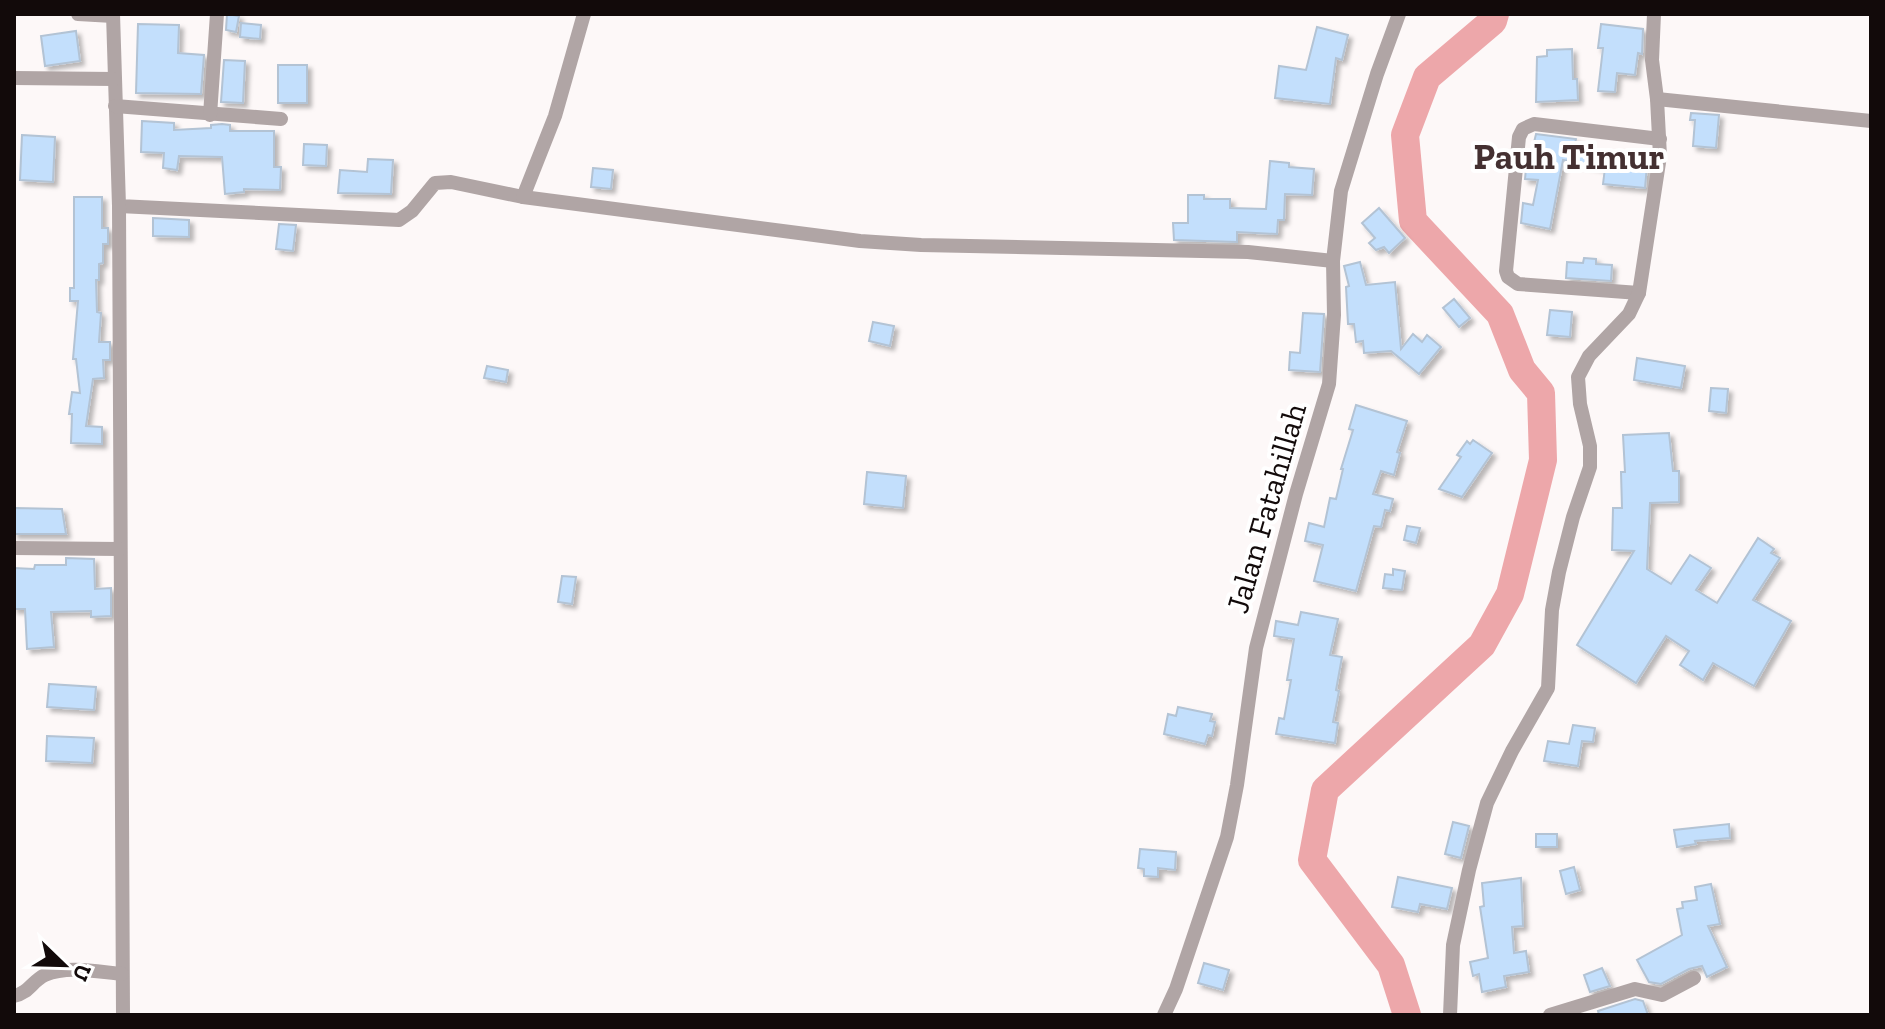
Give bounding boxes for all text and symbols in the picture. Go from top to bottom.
district label: Pauh Timur [1474,135,1665,178]
street label: Jalan Fatahillah [1218,399,1314,617]
north arrow [24,925,104,1005]
text: U [66,960,97,985]

